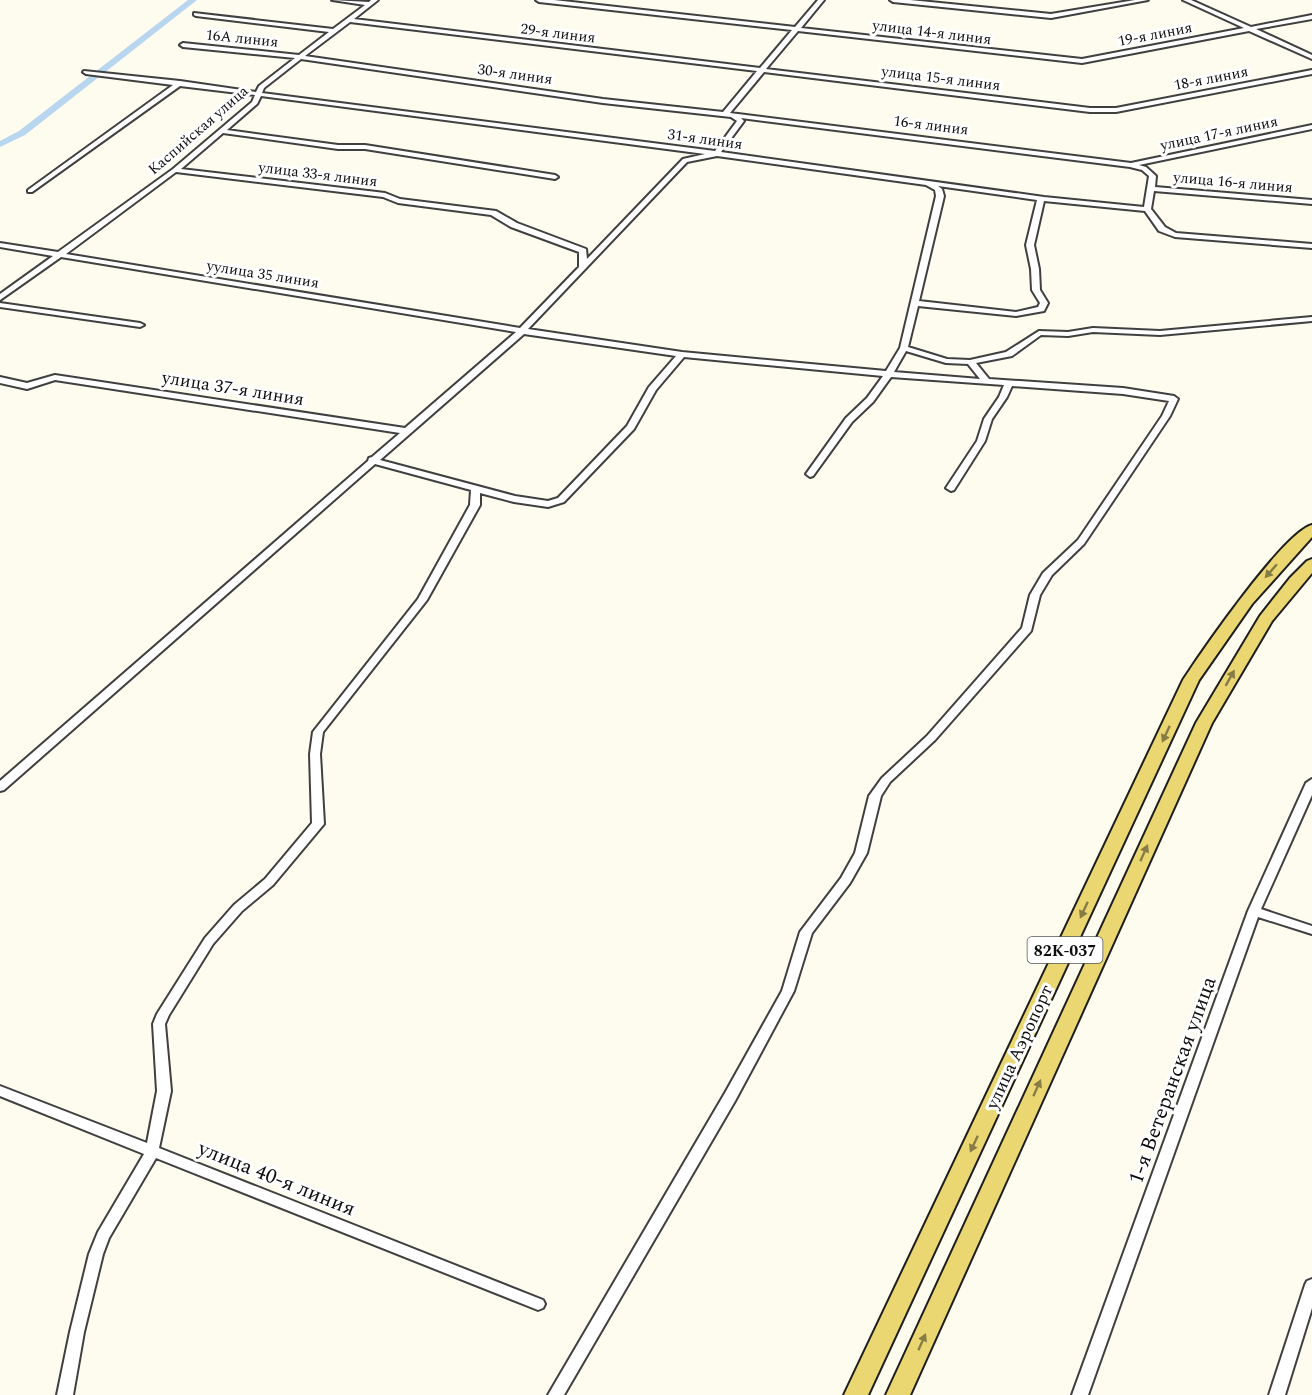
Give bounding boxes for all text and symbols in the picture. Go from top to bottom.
street label: улица 14-я линия [870,14,993,51]
street label: 19-я линия [1116,16,1194,53]
street label: 29-я линия [519,17,597,50]
street label: 16А линия [204,23,279,54]
street label: 30-я линия [476,58,554,91]
street label: улица 15-я линия [879,60,1002,97]
street label: 18-я линия [1172,60,1250,97]
street label: Каспийская улица [143,80,254,181]
street label: 16-я линия [892,109,970,142]
street label: улица 17-я линия [1157,110,1280,157]
street label: 31-я линия [666,123,744,156]
street label: улица 33-я линия [256,156,379,193]
street label: улица 16-я линия [1171,166,1294,199]
street label: уулица 35 линия [204,254,321,295]
street label: улица 37-я линия [159,364,306,413]
one-way arrow [1264,563,1278,578]
one-way arrow [1224,670,1235,686]
one-way arrow [1162,725,1171,742]
one-way arrow [1139,844,1148,861]
one-way arrow [1079,902,1088,919]
road number: 82К-037 [1028,937,1102,963]
street label: 1-я Ветеранская улица [1120,971,1226,1189]
street label: улица Аэропорт [978,980,1060,1115]
one-way arrow [1032,1078,1042,1096]
street label: улица 40-я линия [192,1132,360,1225]
one-way arrow [970,1135,979,1152]
one-way arrow [917,1332,927,1350]

